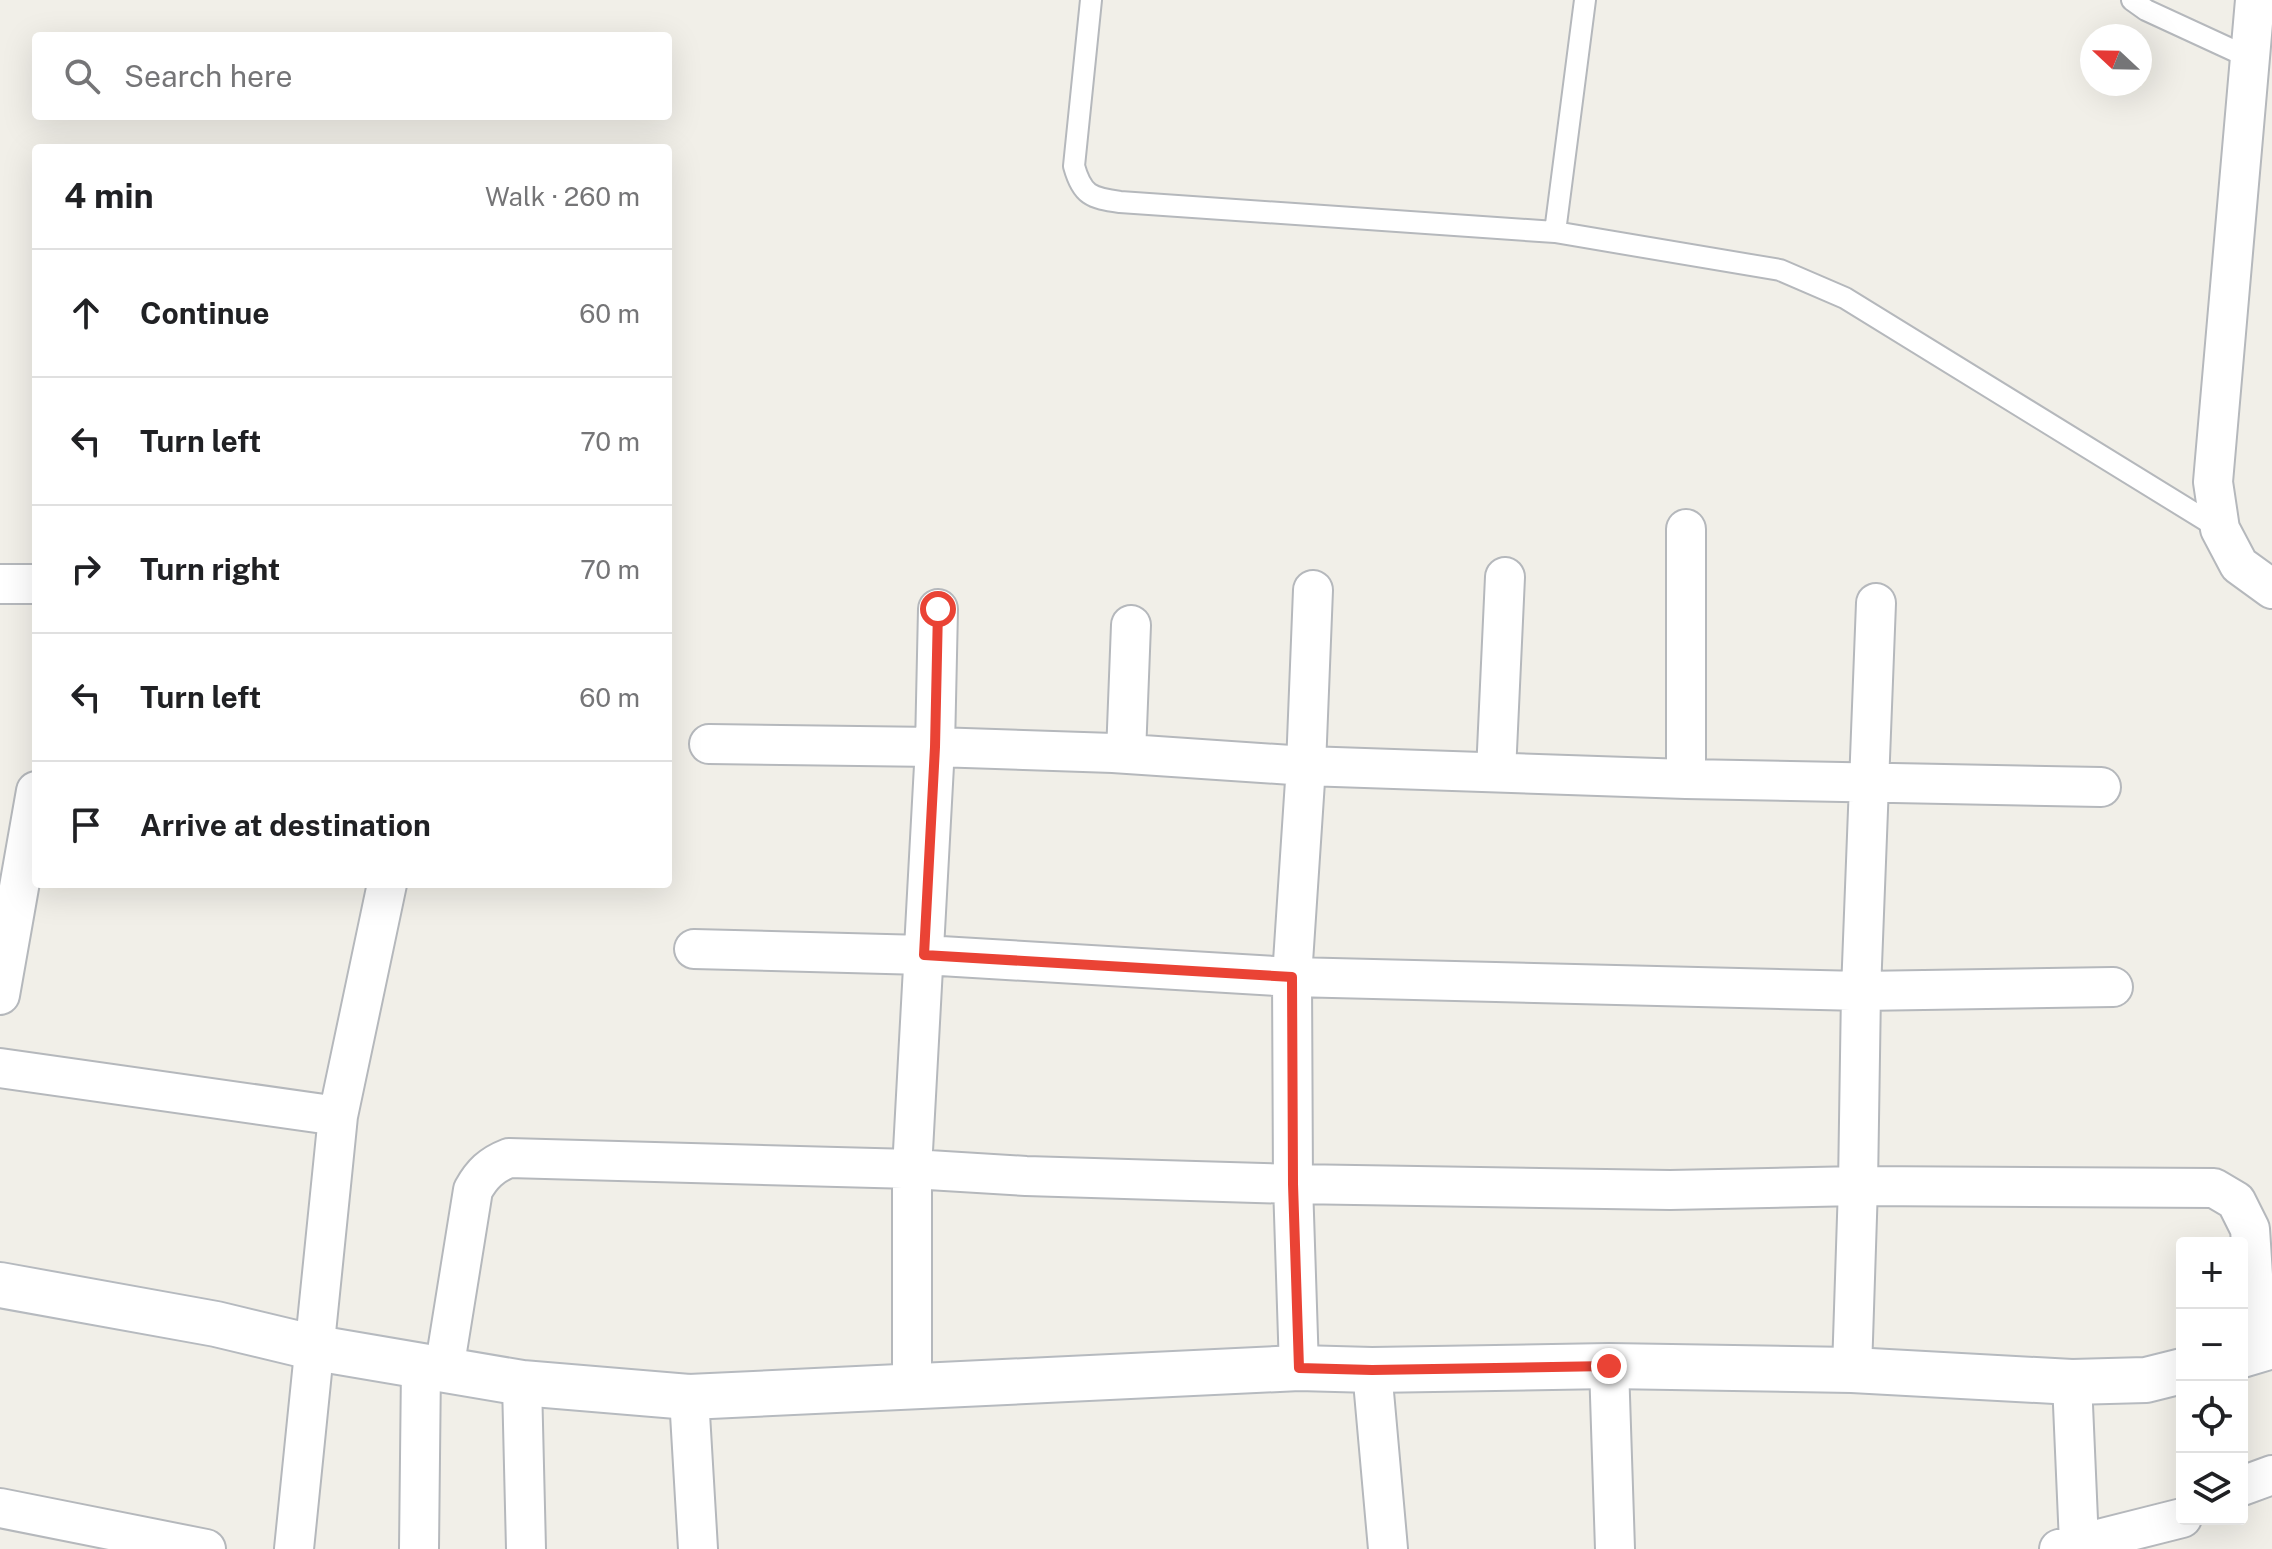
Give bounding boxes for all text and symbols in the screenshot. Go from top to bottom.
north arrow [2080,24,2152,96]
search box [32,32,672,120]
icon: search [60,54,104,98]
text: Search here [124,58,292,94]
text: 4 min [64,176,154,216]
text: Walk · 260 m [485,181,640,212]
icon: ahead [64,291,108,335]
text: Continue [140,295,270,331]
text: 60 m [579,298,640,329]
icon: left [64,419,108,463]
text: Turn left [140,423,261,459]
text: 70 m [580,426,640,457]
icon: right [64,547,108,591]
text: Turn right [140,551,280,587]
text: 70 m [580,554,640,585]
route start [920,591,956,627]
icon: left [64,675,108,719]
text: Turn left [140,679,261,715]
text: 60 m [579,682,640,713]
icon: arrive [64,803,108,847]
text: Arrive at destination [140,807,431,843]
map controls [2176,1237,2248,1525]
button: + [2176,1237,2248,1309]
button: − [2176,1309,2248,1381]
route end [1591,1348,1627,1384]
button: locate [2176,1381,2248,1453]
button: layers [2176,1453,2248,1525]

